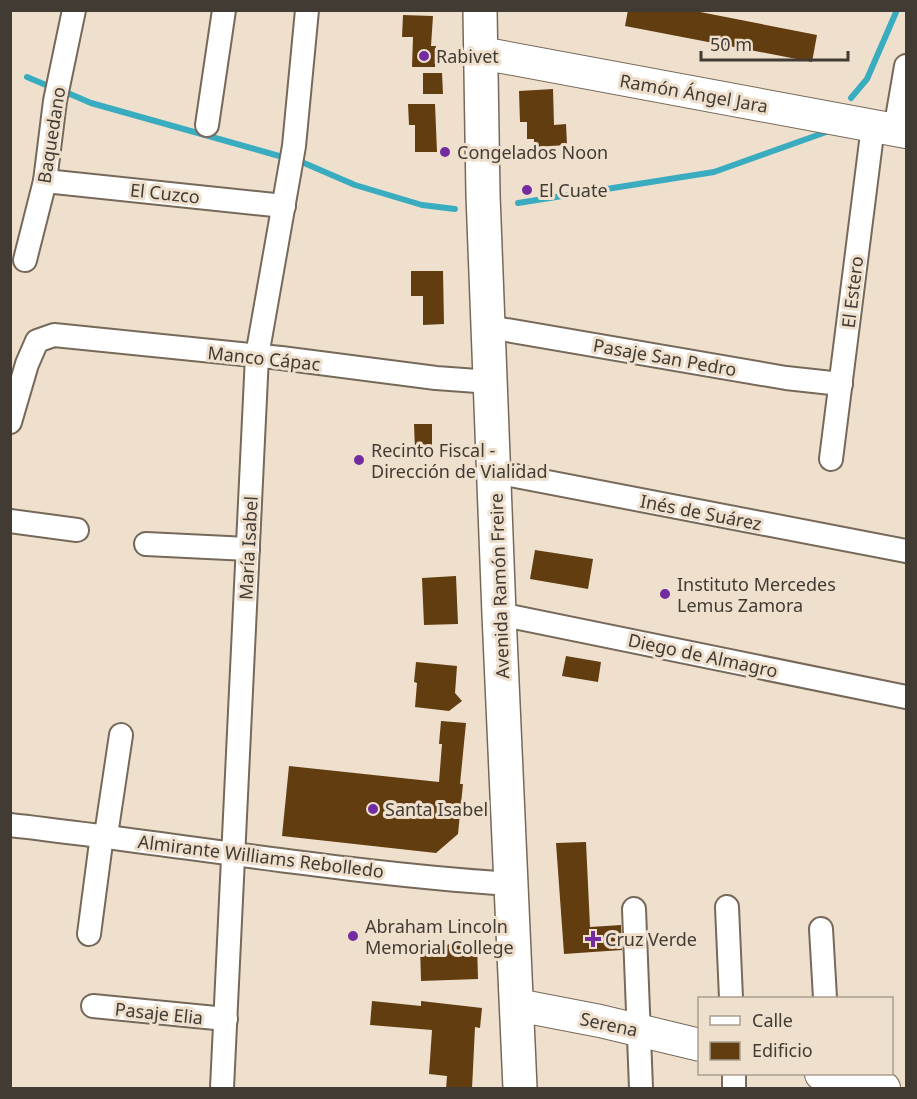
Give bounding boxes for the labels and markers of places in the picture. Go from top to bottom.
place label: Rabivet [436,44,499,68]
marker: Rabivet [417,49,431,63]
place label: Congelados Noon [457,140,608,164]
marker: Congelados Noon [438,145,452,159]
place label: El Cuate [539,178,608,202]
marker: El Cuate [520,183,534,197]
place label: Recinto Fiscal - Dirección de Vialidad [371,438,548,483]
marker: Recinto Fiscal - Dirección de Vialidad [352,453,366,467]
place label: Instituto Mercedes Lemus Zamora [677,572,836,617]
marker: Instituto Mercedes Lemus Zamora [658,587,672,601]
place label: Santa Isabel [385,797,488,821]
marker: Santa Isabel [366,802,380,816]
place label: Abraham Lincoln Memorial College [365,914,514,959]
place label: Cruz Verde [605,927,697,951]
marker: Abraham Lincoln Memorial College [346,929,360,943]
marker: Cruz Verde [586,932,600,946]

